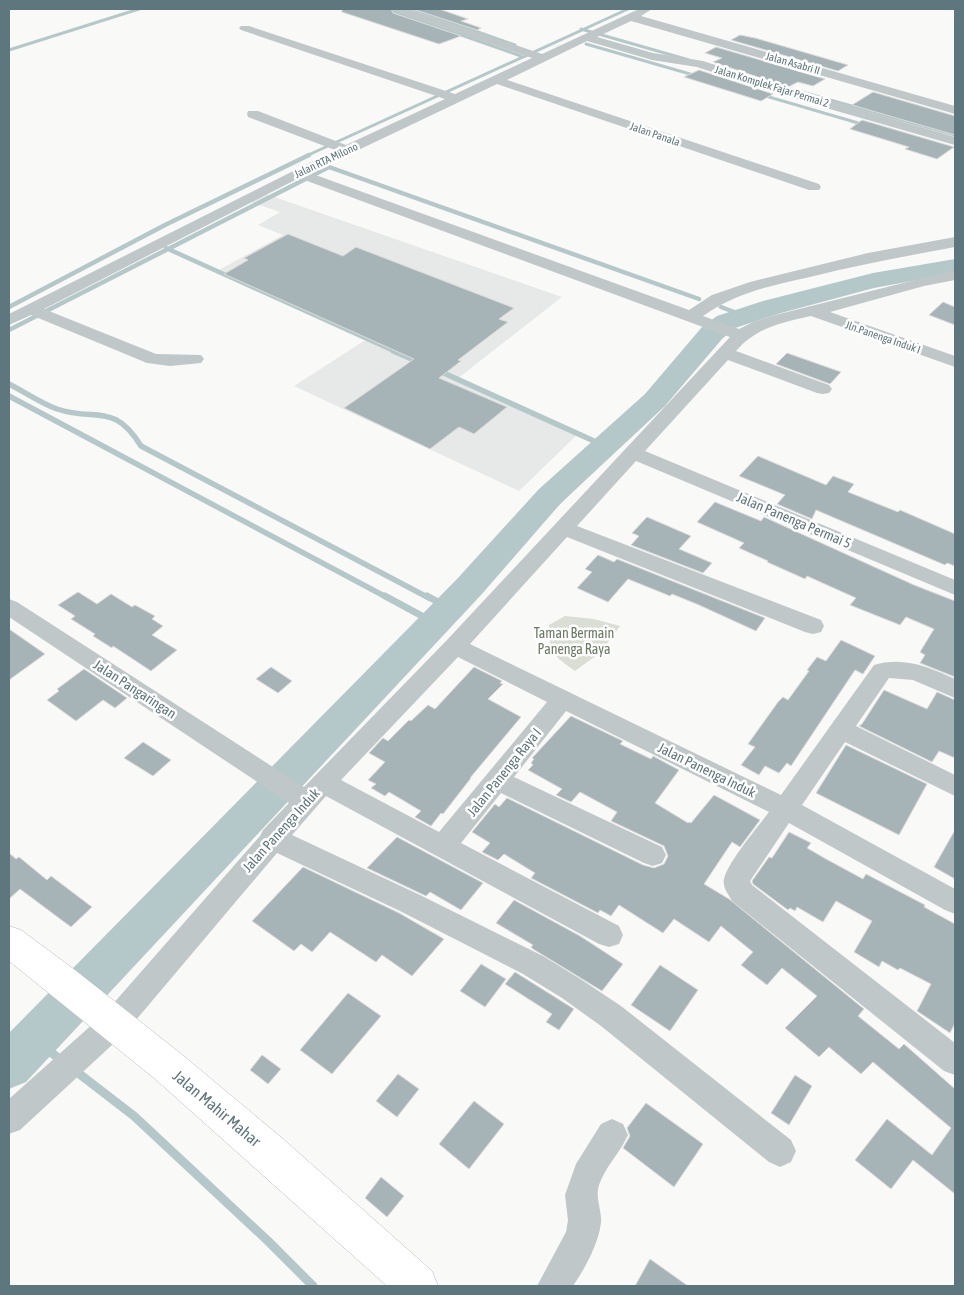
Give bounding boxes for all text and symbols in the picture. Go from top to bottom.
street label: Jalan Asabri II [764,50,822,76]
street label: Jalan Komplek Fajar Permai 2 [714,63,830,109]
street label: Jalan Panala [628,120,682,148]
street label: Jalan RTA Milono [292,140,360,180]
street label: Jln.Panenga Induk I [844,319,922,355]
street label: Jalan Panenga Permai 5 [734,489,854,551]
park label: Taman Bermain Panenga Raya [534,625,614,657]
street label: Jalan Pangaringan [91,656,179,722]
street label: Jalan Panenga Raya I [464,725,544,819]
street label: Jalan Panenga Induk [655,739,759,801]
street label: Jalan Panenga Induk [239,785,323,875]
street label: Jalan Mahir Mahar [170,1066,265,1150]

